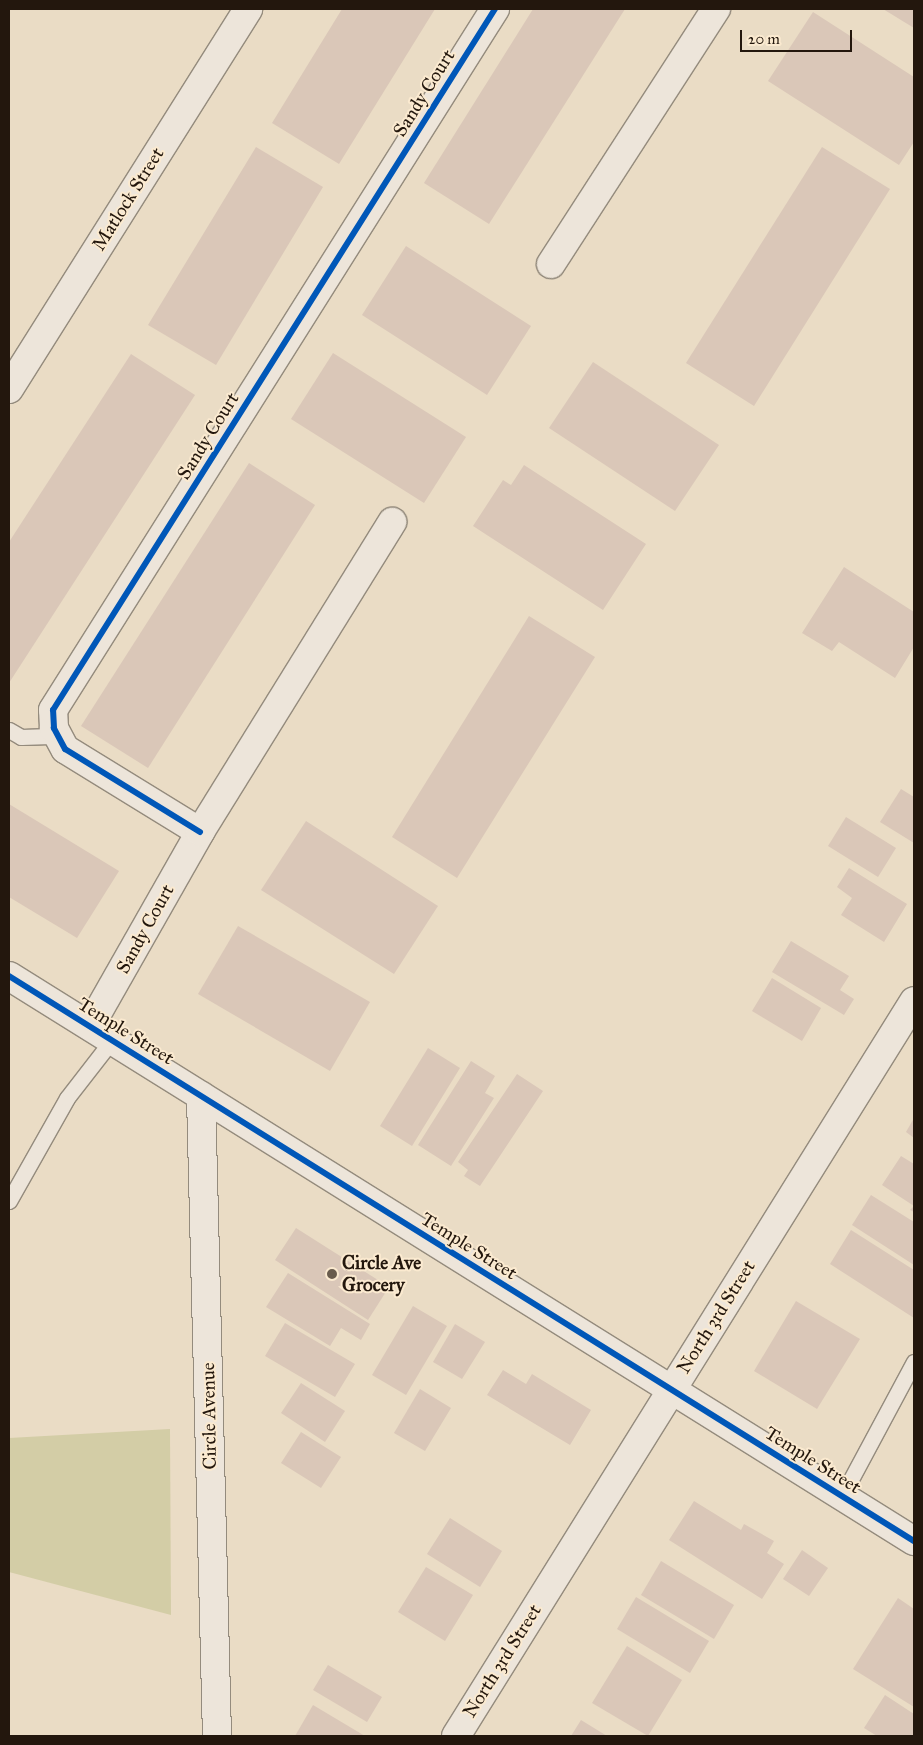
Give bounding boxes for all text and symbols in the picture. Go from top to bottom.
scale bar [743,20,856,52]
text: 20 m [748,30,780,48]
street label: Sandy Court [388,45,460,141]
street label: Matlock Street [87,143,169,255]
street label: Sandy Court [172,388,244,484]
street label: Sandy Court [111,880,179,978]
street label: Temple Street [74,992,178,1070]
street label: Temple Street [417,1207,521,1285]
place label: Circle Ave Grocery [342,1252,421,1296]
street label: North 3rd Street [672,1256,760,1378]
marker: Circle Ave Grocery [326,1268,338,1280]
street label: Circle Avenue [197,1362,221,1470]
street label: Temple Street [761,1421,865,1499]
street label: North 3rd Street [458,1600,546,1722]

